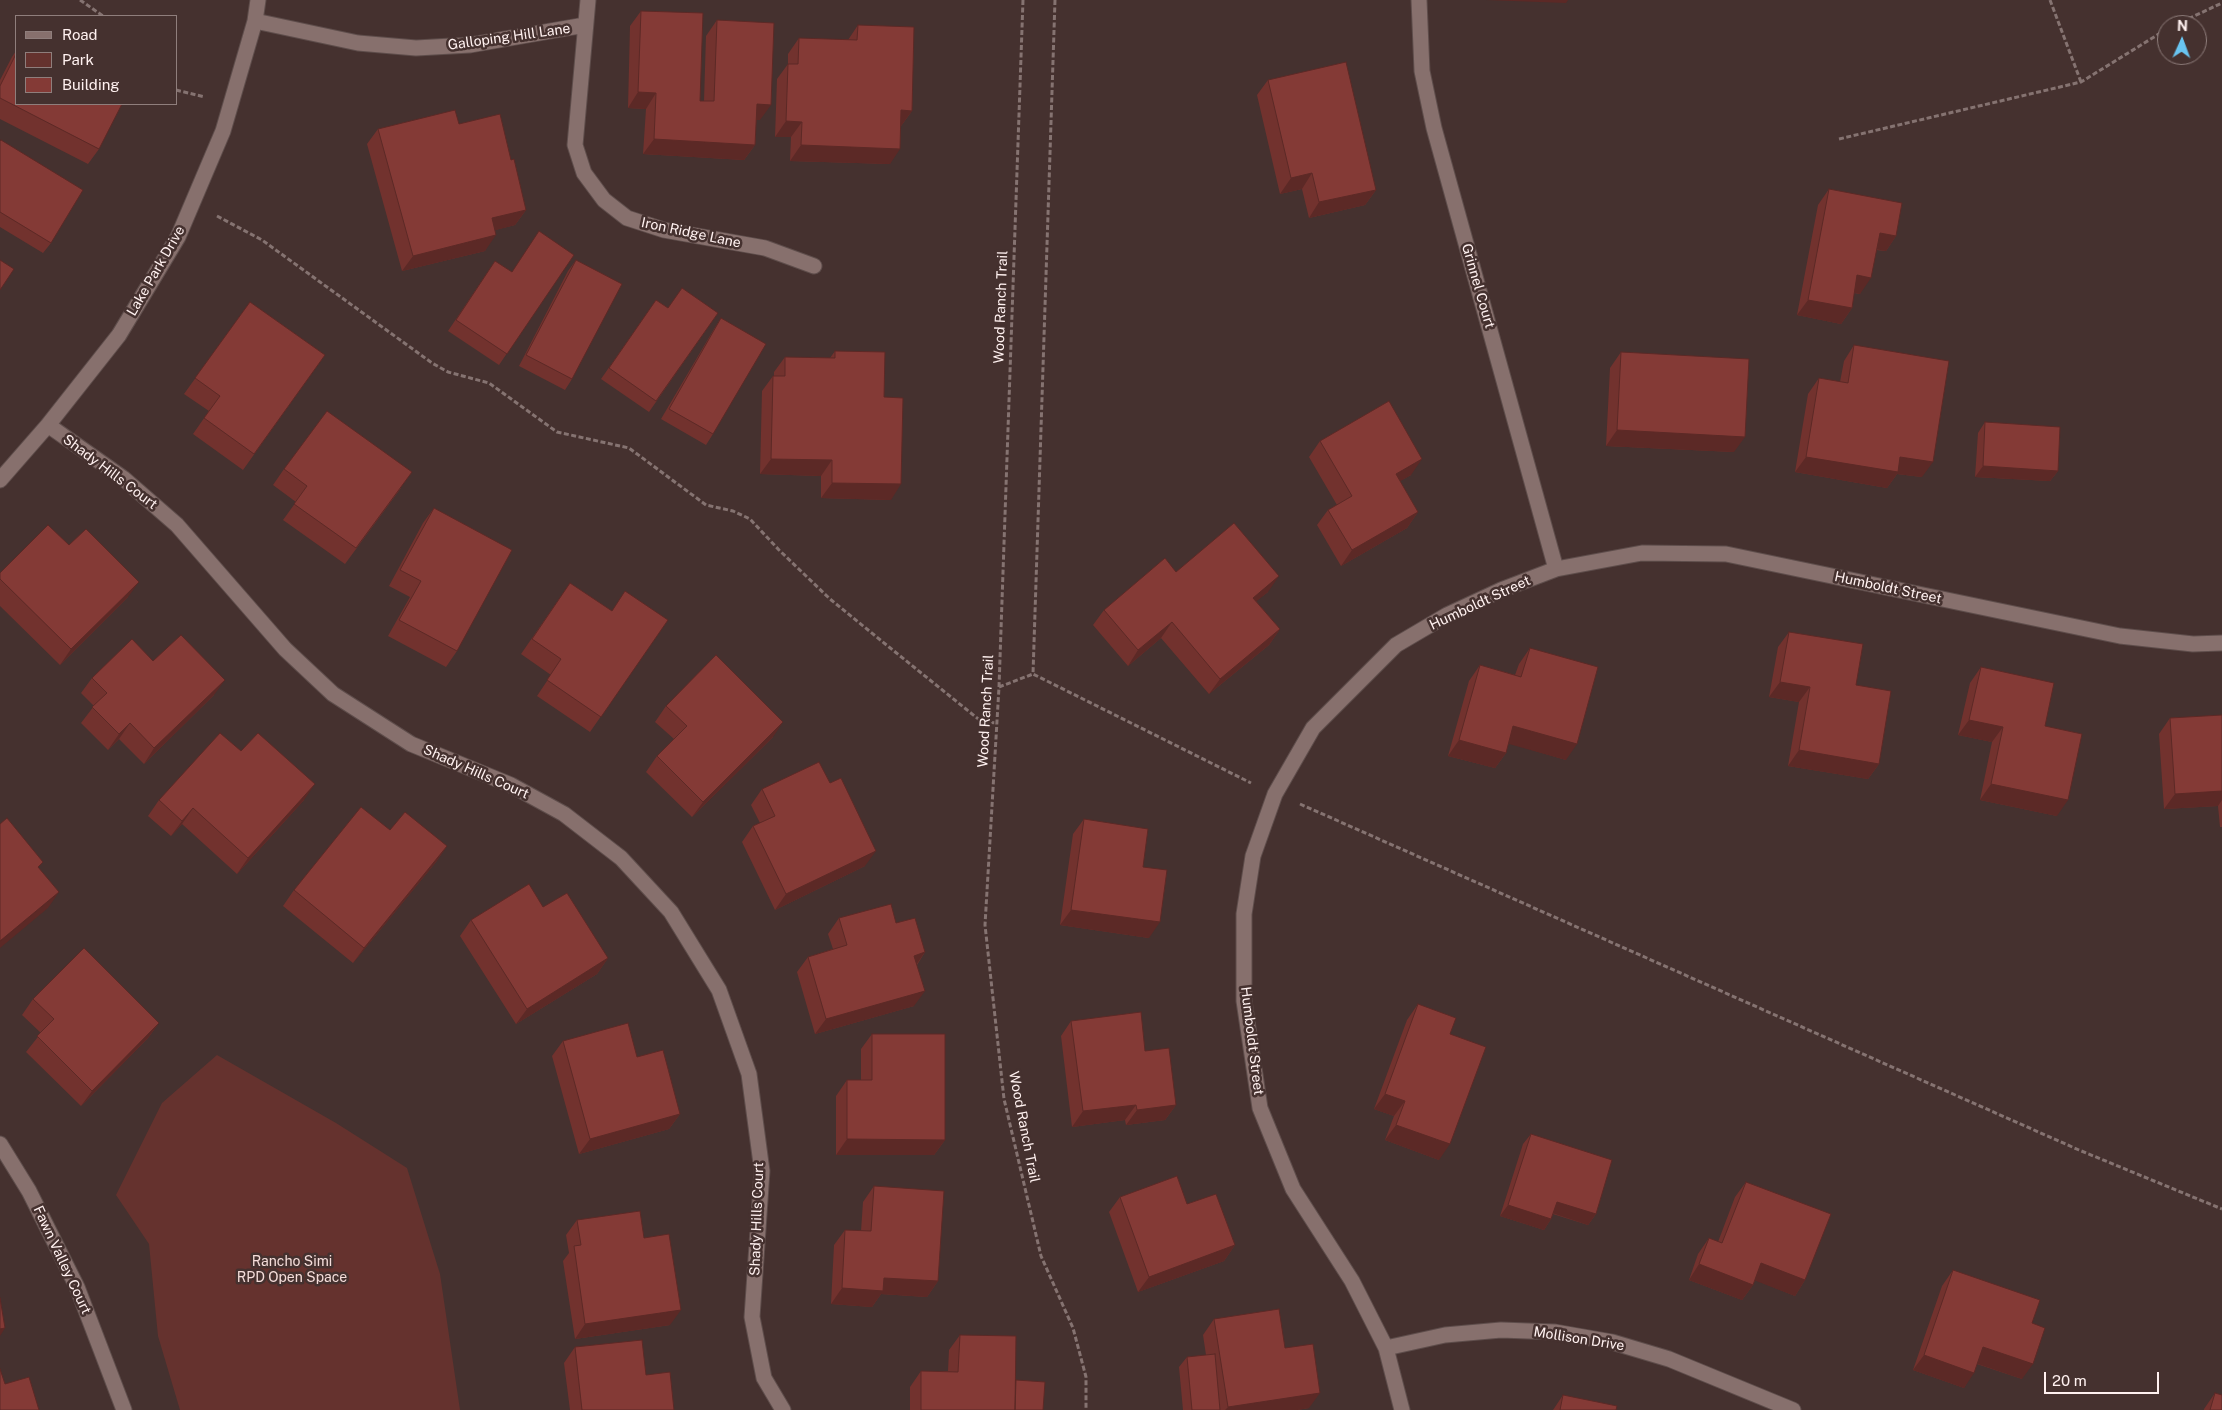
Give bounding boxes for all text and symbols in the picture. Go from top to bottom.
legend [15,15,178,105]
north arrow [2157,15,2207,65]
text: N [2177,18,2188,34]
street label: Galloping Hill Lane [447,20,571,54]
text: Road [62,26,98,43]
text: Park [62,51,94,68]
text: Building [62,76,120,93]
street label: Iron Ridge Lane [640,214,742,252]
street label: Lake Park Drive [123,223,189,319]
street label: Grinnel Court [1458,242,1498,330]
street label: Wood Ranch Trail [991,250,1011,364]
street label: Shady Hills Court [60,431,160,513]
street label: Humboldt Street [1833,568,1943,608]
street label: Humboldt Street [1427,572,1533,634]
street label: Wood Ranch Trail [975,654,997,768]
street label: Shady Hills Court [421,741,531,803]
street label: Humboldt Street [1237,986,1267,1096]
street label: Wood Ranch Trail [1005,1070,1043,1184]
street label: Shady Hills Court [747,1162,767,1276]
street label: Fawn Valley Court [30,1203,94,1317]
park label: Rancho Simi RPD Open Space [237,1254,347,1286]
street label: Mollison Drive [1532,1324,1626,1354]
scale bar [2047,1362,2162,1394]
text: 20 m [2052,1372,2087,1389]

